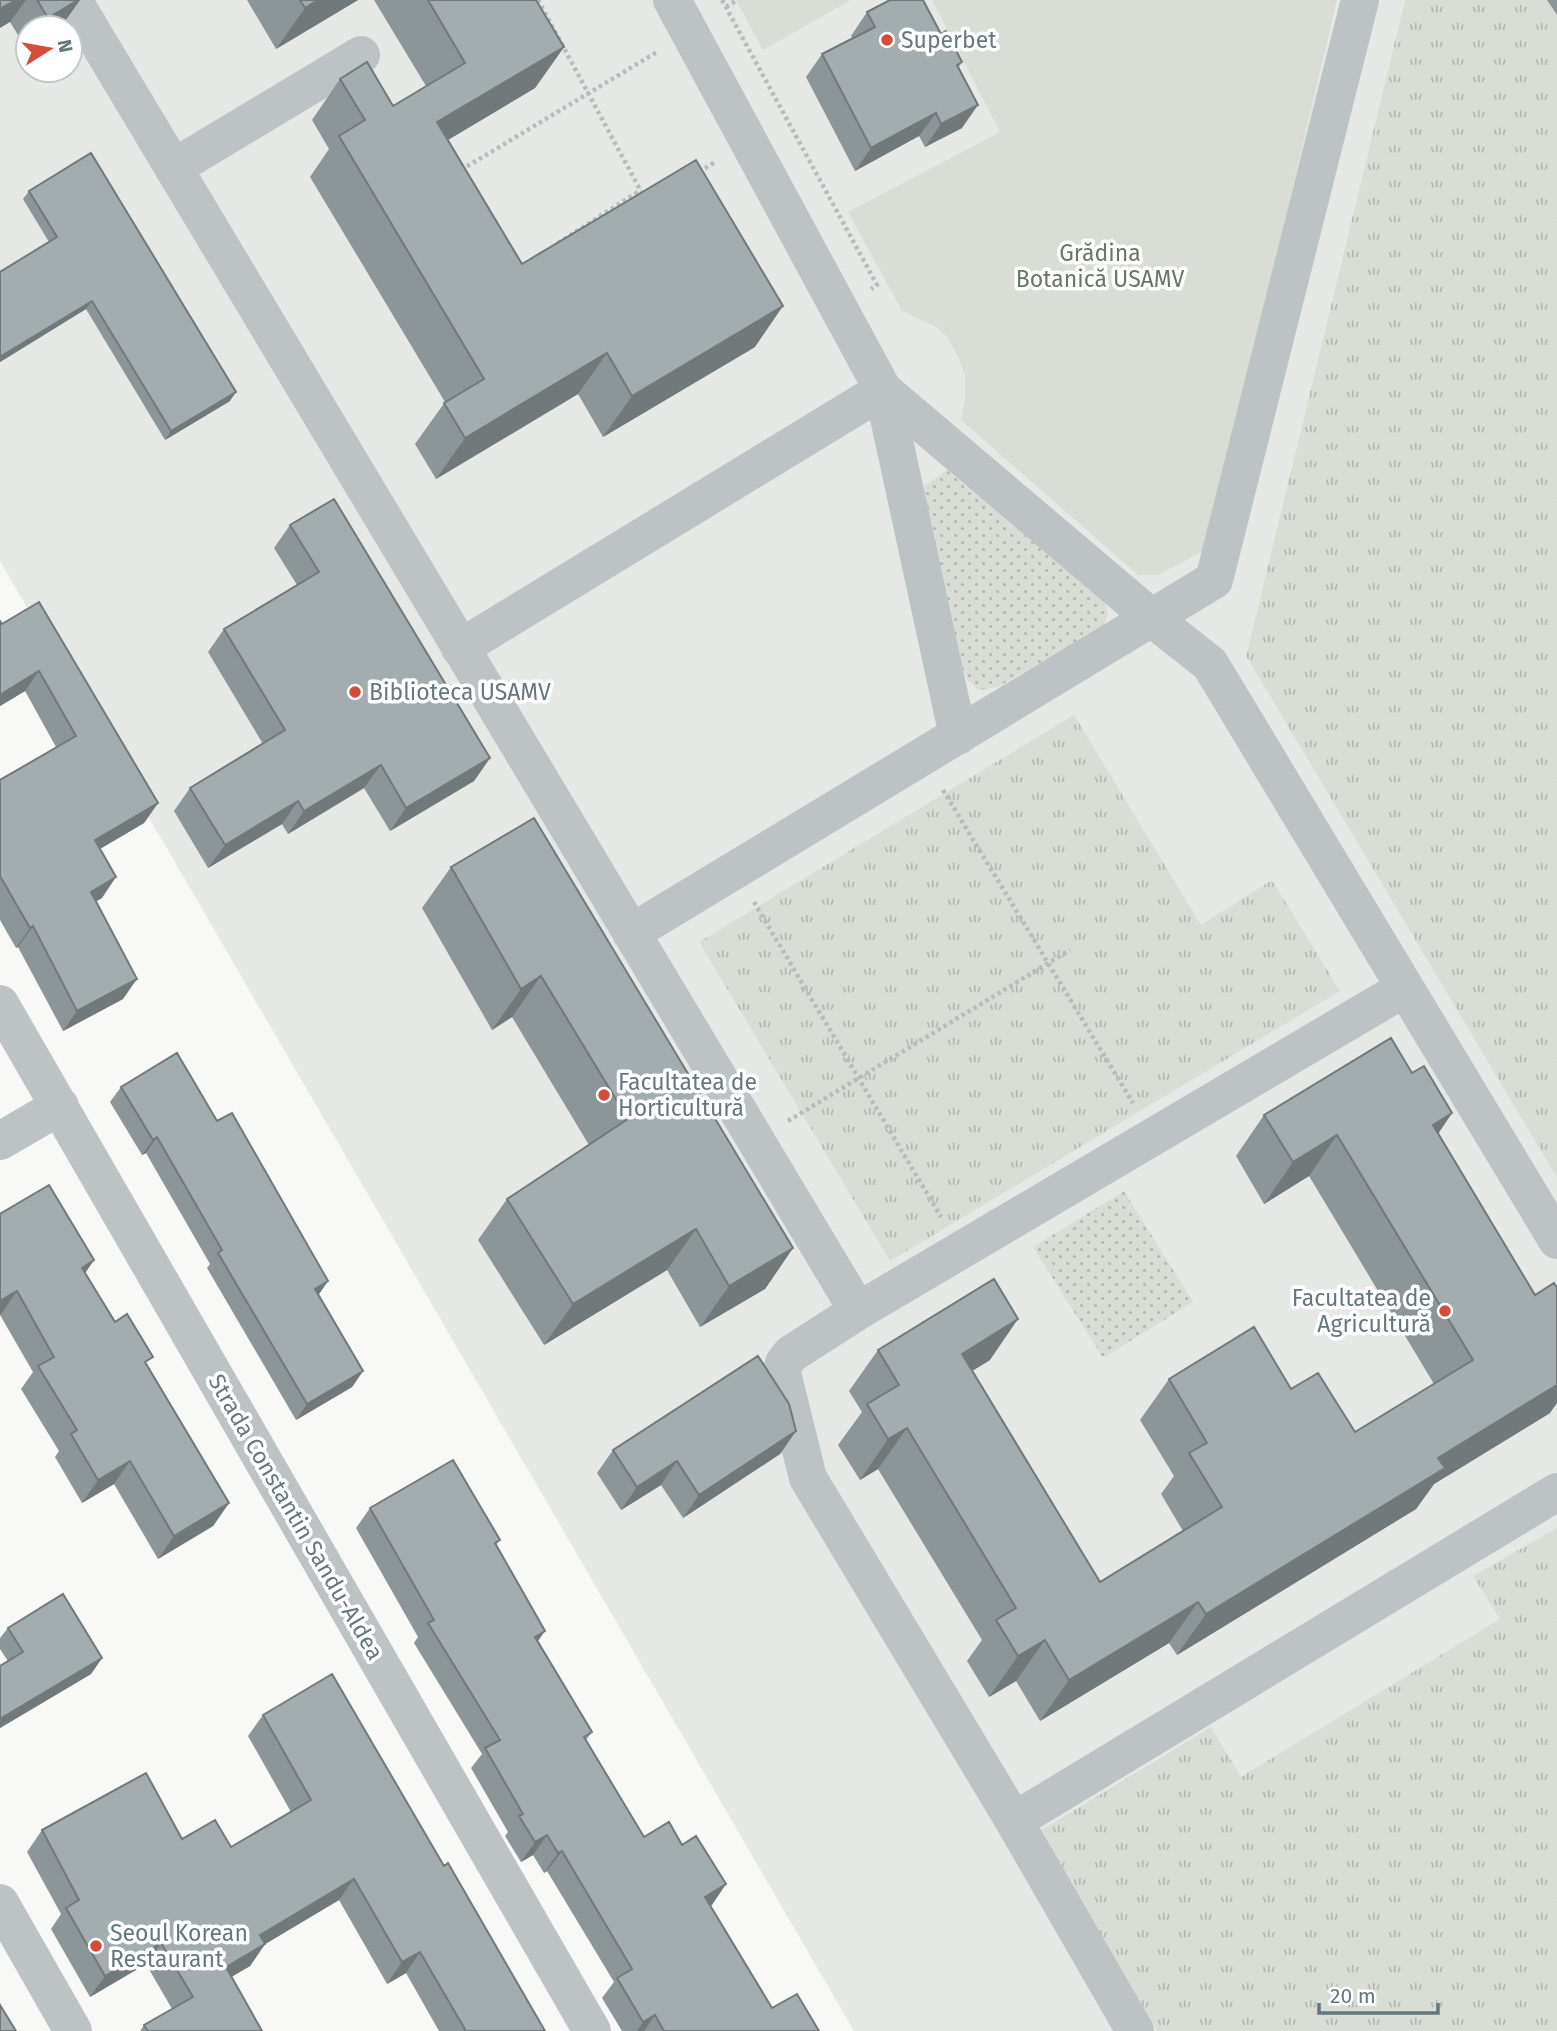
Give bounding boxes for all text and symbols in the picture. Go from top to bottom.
north arrow [14,14,84,84]
place label: Superbet [901,26,997,54]
marker: Superbet [879,32,895,48]
text: N [53,37,78,54]
park label: Grădina Botanică USAMV [1016,239,1185,293]
place label: Biblioteca USAMV [369,678,551,706]
marker: Biblioteca USAMV [347,684,363,700]
place label: Facultatea de Horticultură [618,1068,757,1122]
marker: Facultatea de Horticultură [596,1087,612,1103]
place label: Facultatea de Agricultură [1292,1284,1431,1338]
marker: Facultatea de Agricultură [1437,1303,1453,1319]
street label: Strada Constantin Sandu-Aldea [203,1369,389,1665]
place label: Seoul Korean Restaurant [110,1919,248,1973]
marker: Seoul Korean Restaurant [88,1938,104,1954]
scale bar [1319,1972,1438,2016]
text: 20 m [1330,1983,1376,2009]

